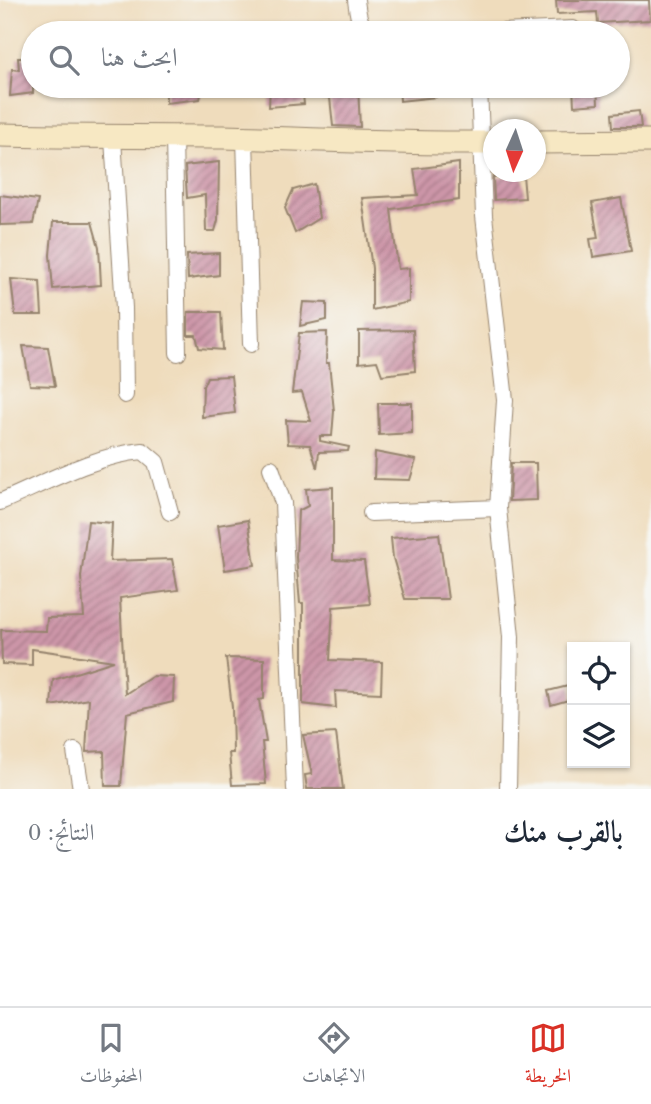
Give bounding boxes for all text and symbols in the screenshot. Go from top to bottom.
search box [21,21,630,98]
icon: search [45,41,83,79]
text: ابحث هنا [101,46,178,72]
north arrow [483,119,546,182]
map controls [567,642,630,768]
button: locate [567,642,630,705]
button: layers [567,705,630,768]
text: بالقرب منك [504,819,623,849]
text: النتائج: 0 [28,822,95,845]
tab: المحفوظات [80,1019,142,1094]
tab: الاتجاهات [302,1019,365,1094]
tab: الخريطة [525,1019,571,1094]

